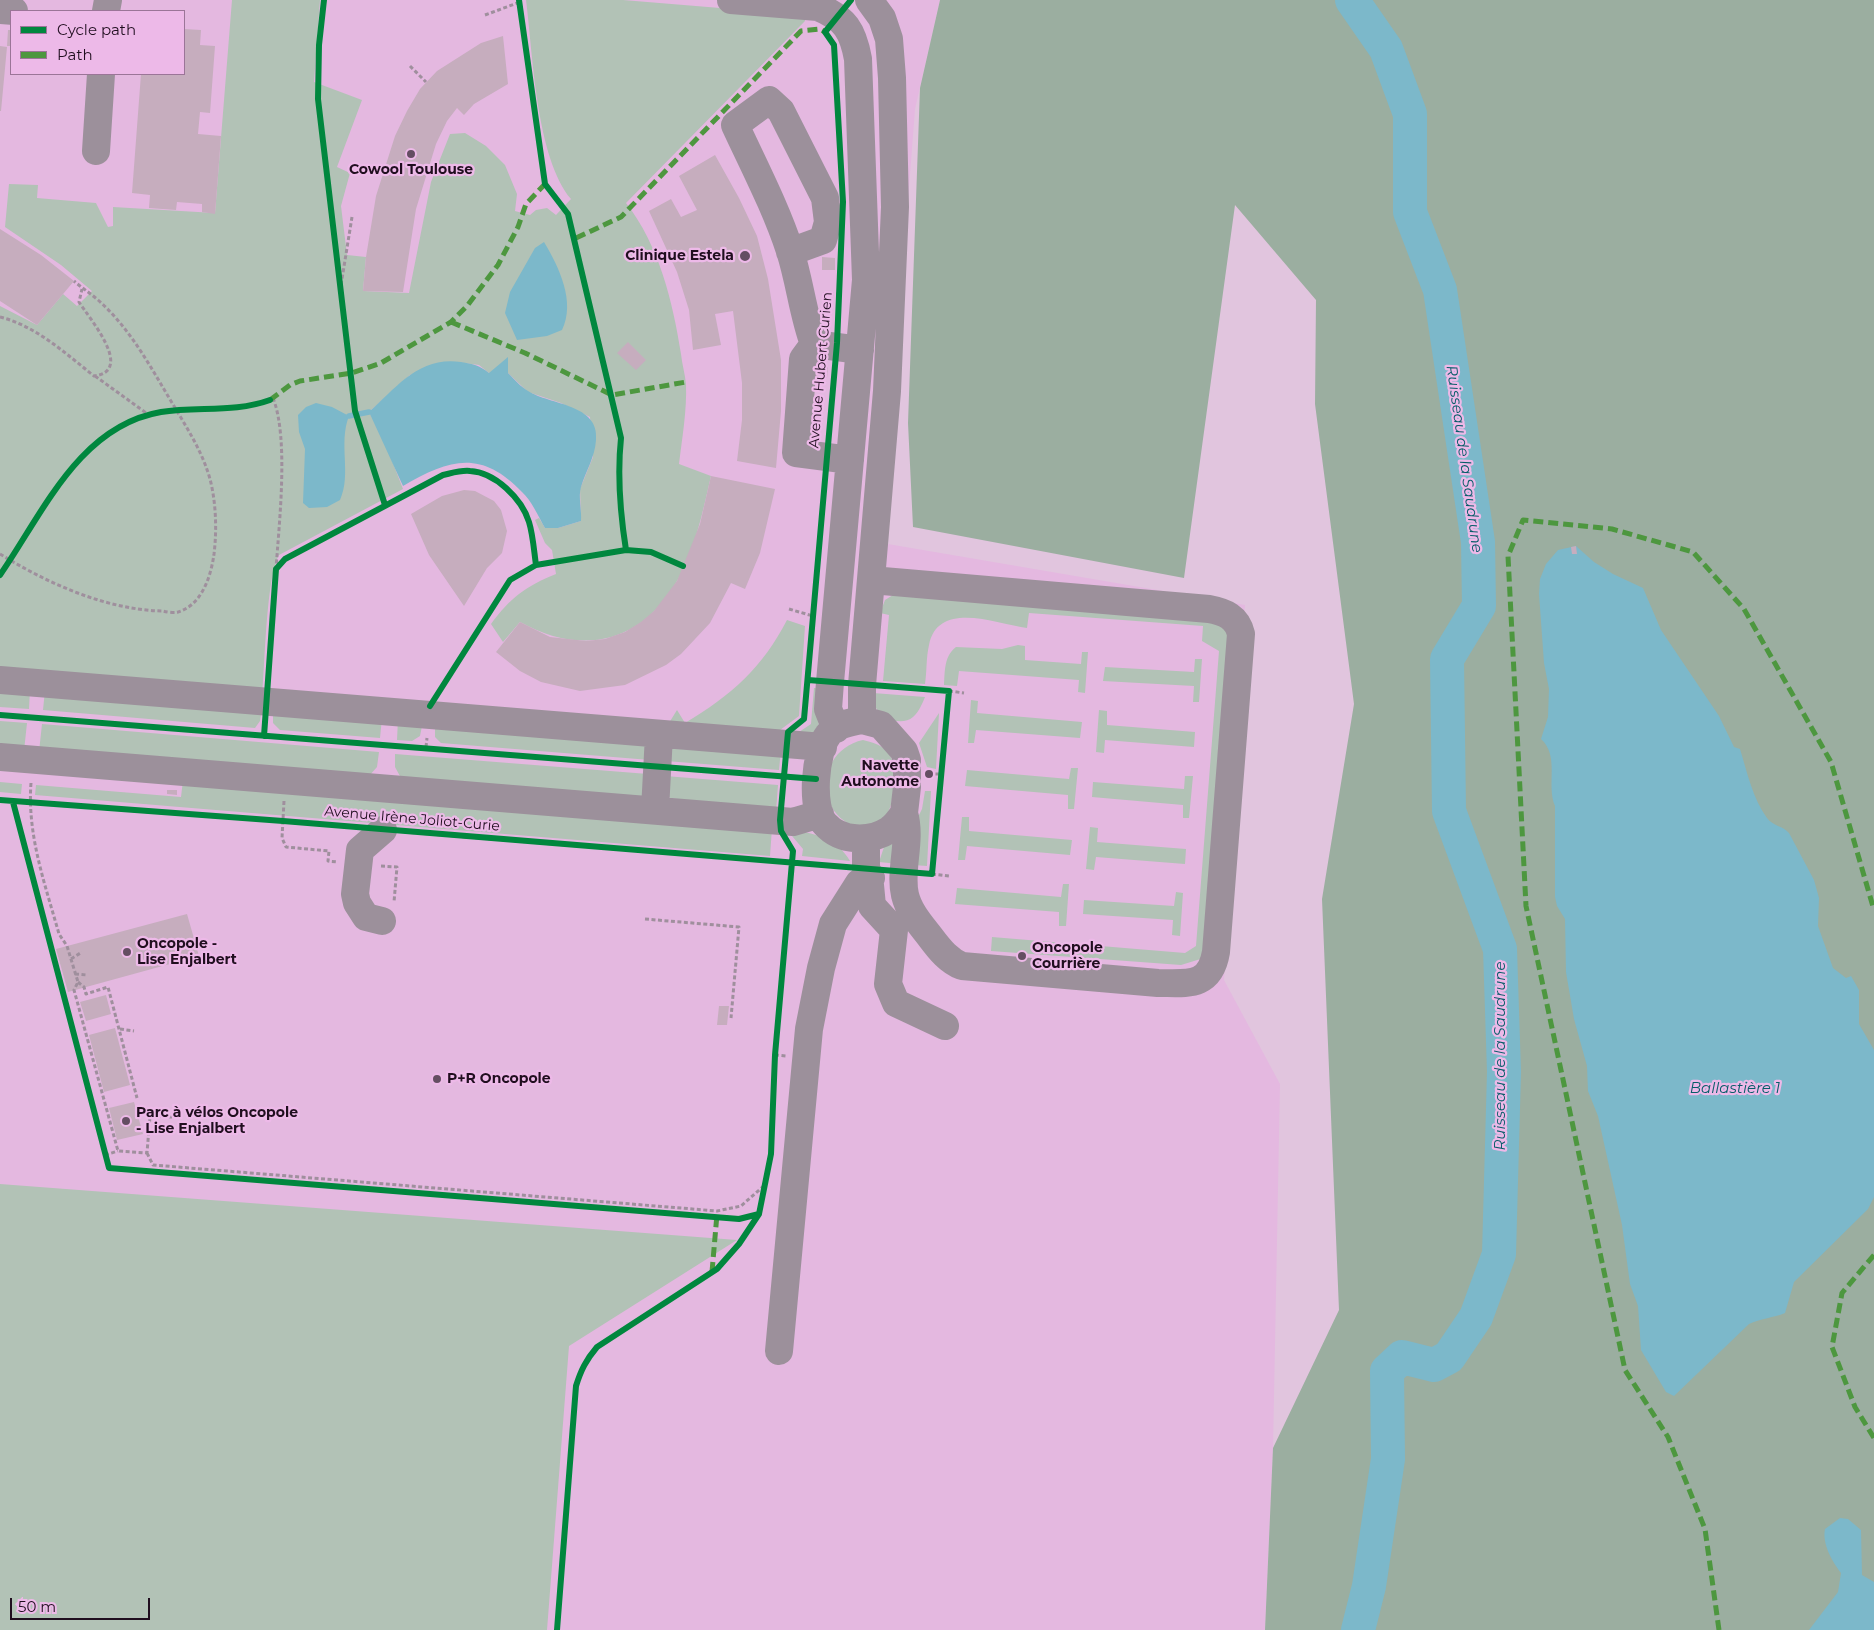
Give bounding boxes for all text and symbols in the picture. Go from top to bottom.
legend [10,10,185,75]
text: Cycle path [57,20,136,39]
text: Path [57,45,93,64]
marker: Cowool Toulouse [405,148,417,160]
place label: Cowool Toulouse [349,162,473,178]
place label: Clinique Estela [625,248,734,264]
marker: Clinique Estela [738,249,752,263]
street label: Avenue Hubert Curien [806,291,836,449]
water label: Ruisseau de la Saudrune [1442,364,1486,554]
place label: Navette Autonome [841,758,919,790]
marker: Navette Autonome [923,768,935,780]
street label: Avenue Irène Joliot-Curie [324,803,500,835]
place label: Oncopole - Lise Enjalbert [137,936,237,969]
place label: Oncopole Courrière [1032,940,1103,972]
marker: Oncopole - Lise Enjalbert [121,946,133,958]
marker: Oncopole Courrière [1016,950,1028,962]
water label: Ruisseau de la Saudrune [1492,961,1510,1151]
place label: P+R Oncopole [447,1071,551,1087]
marker: P+R Oncopole [431,1073,443,1085]
water label: Ballastière 1 [1690,1080,1780,1098]
place label: Parc à vélos Oncopole - Lise Enjalbert [136,1105,298,1138]
marker: Parc à vélos Oncopole - Lise Enjalbert [120,1115,132,1127]
scale bar [12,1588,152,1620]
text: 50 m [18,1597,56,1616]

